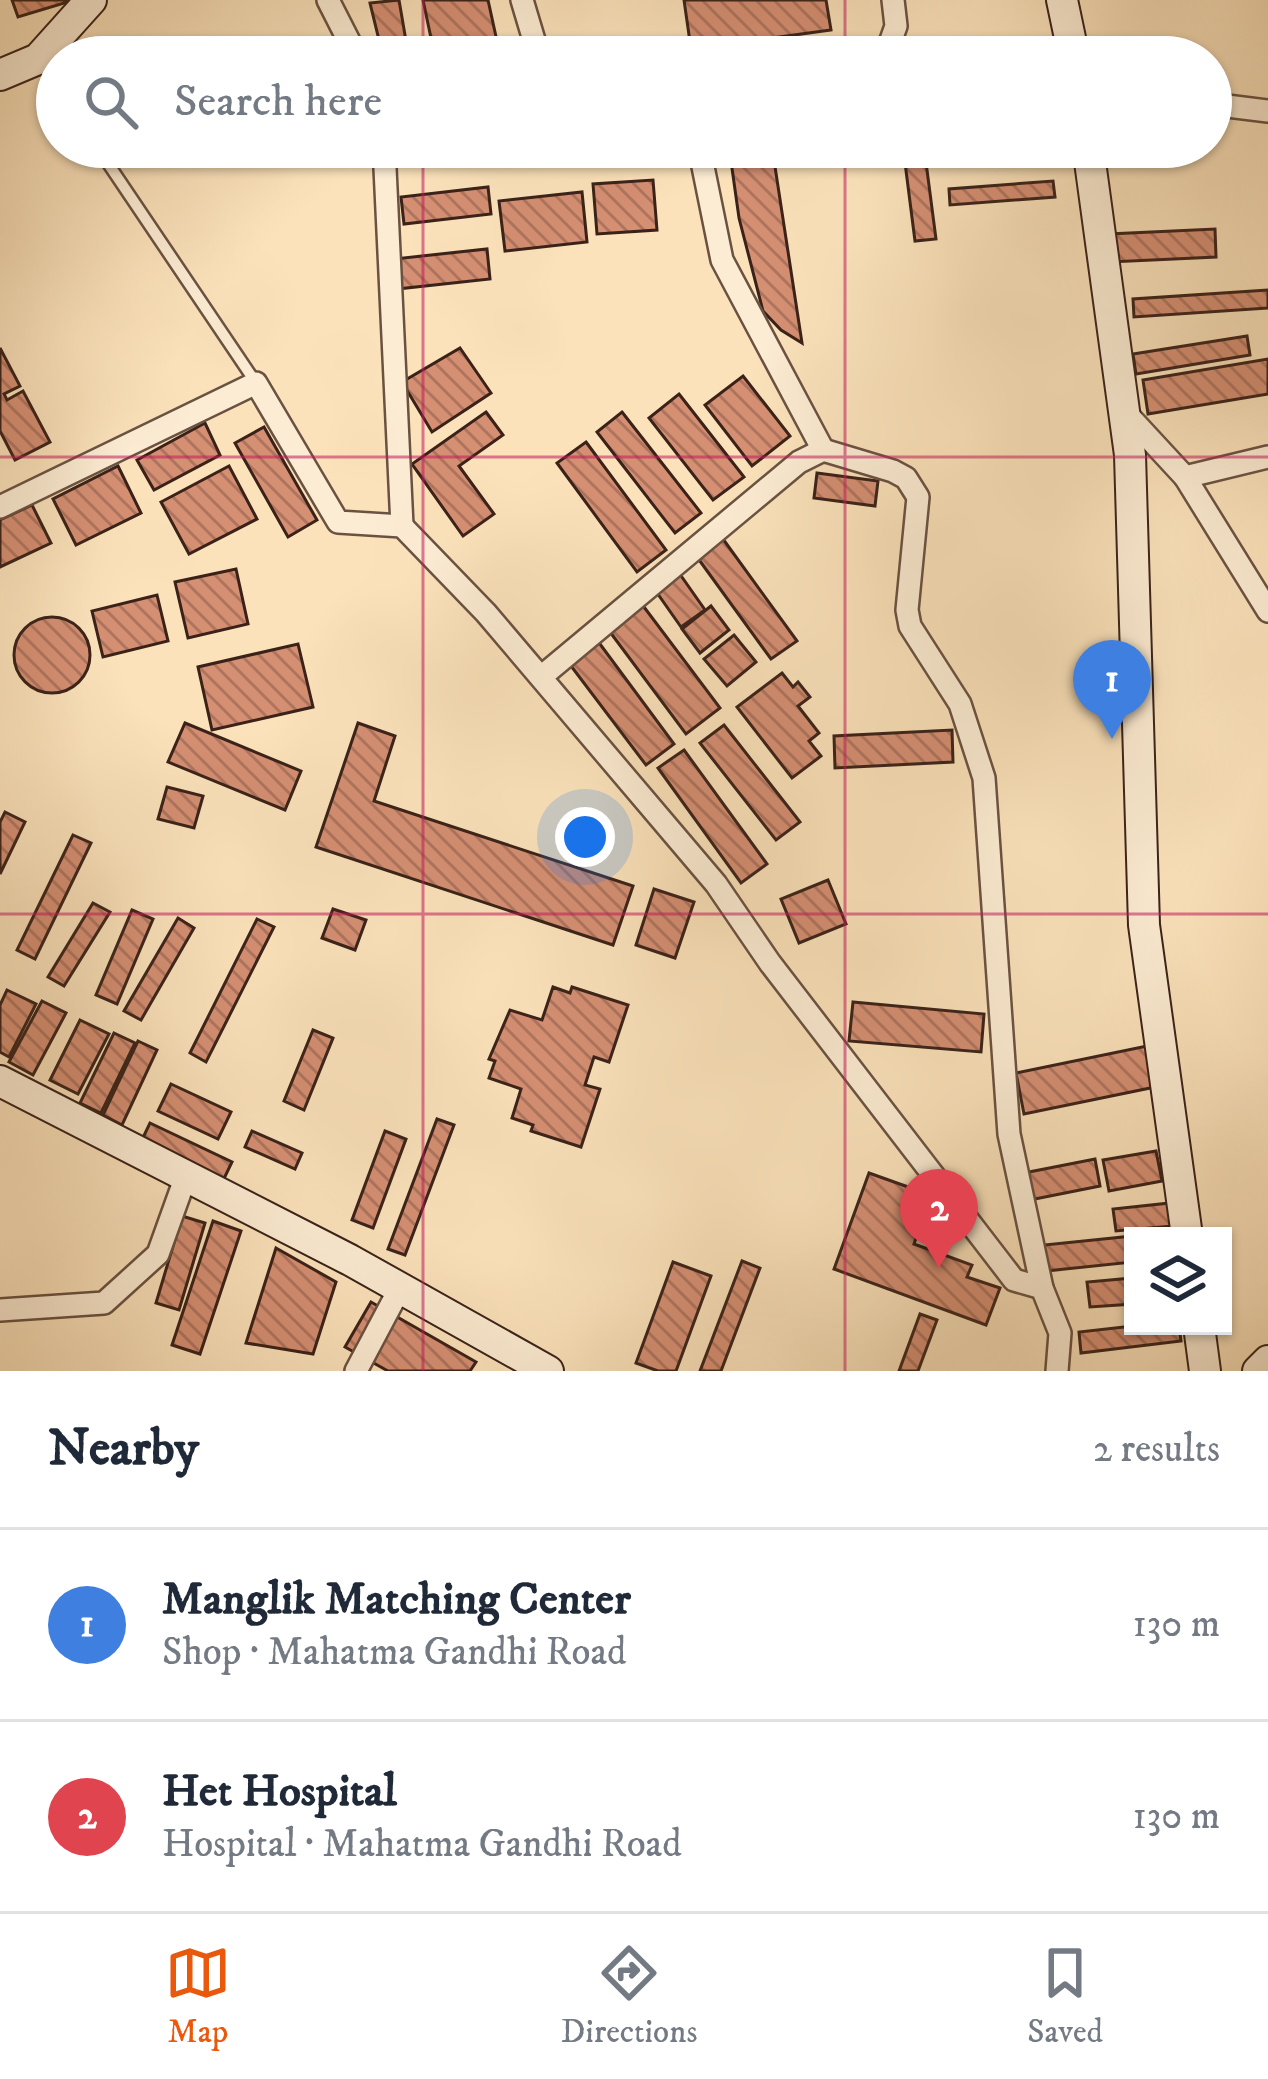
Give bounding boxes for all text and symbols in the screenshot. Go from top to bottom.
search box [36,36,1232,168]
icon: search [78,69,144,135]
text: Search here [174,74,382,130]
pin: 1 [1073,640,1151,739]
your location [555,807,615,867]
pin: 2 [900,1169,978,1268]
map controls [1124,1227,1232,1335]
button: layers [1124,1227,1232,1335]
text: Nearby [48,1417,199,1481]
text: 2 results [1093,1425,1220,1474]
text: Manglik Matching Center [162,1572,631,1628]
text: 1 [80,1600,94,1649]
text: 130 m [1132,1600,1220,1649]
text: Shop · Mahatma Gandhi Road [162,1628,627,1677]
text: Het Hospital [162,1764,397,1820]
text: 2 [77,1792,97,1841]
text: 130 m [1132,1792,1220,1841]
text: Hospital · Mahatma Gandhi Road [162,1820,682,1869]
tab: Map [165,1940,231,2053]
tab: Directions [561,1940,697,2053]
tab: Saved [1027,1940,1103,2053]

